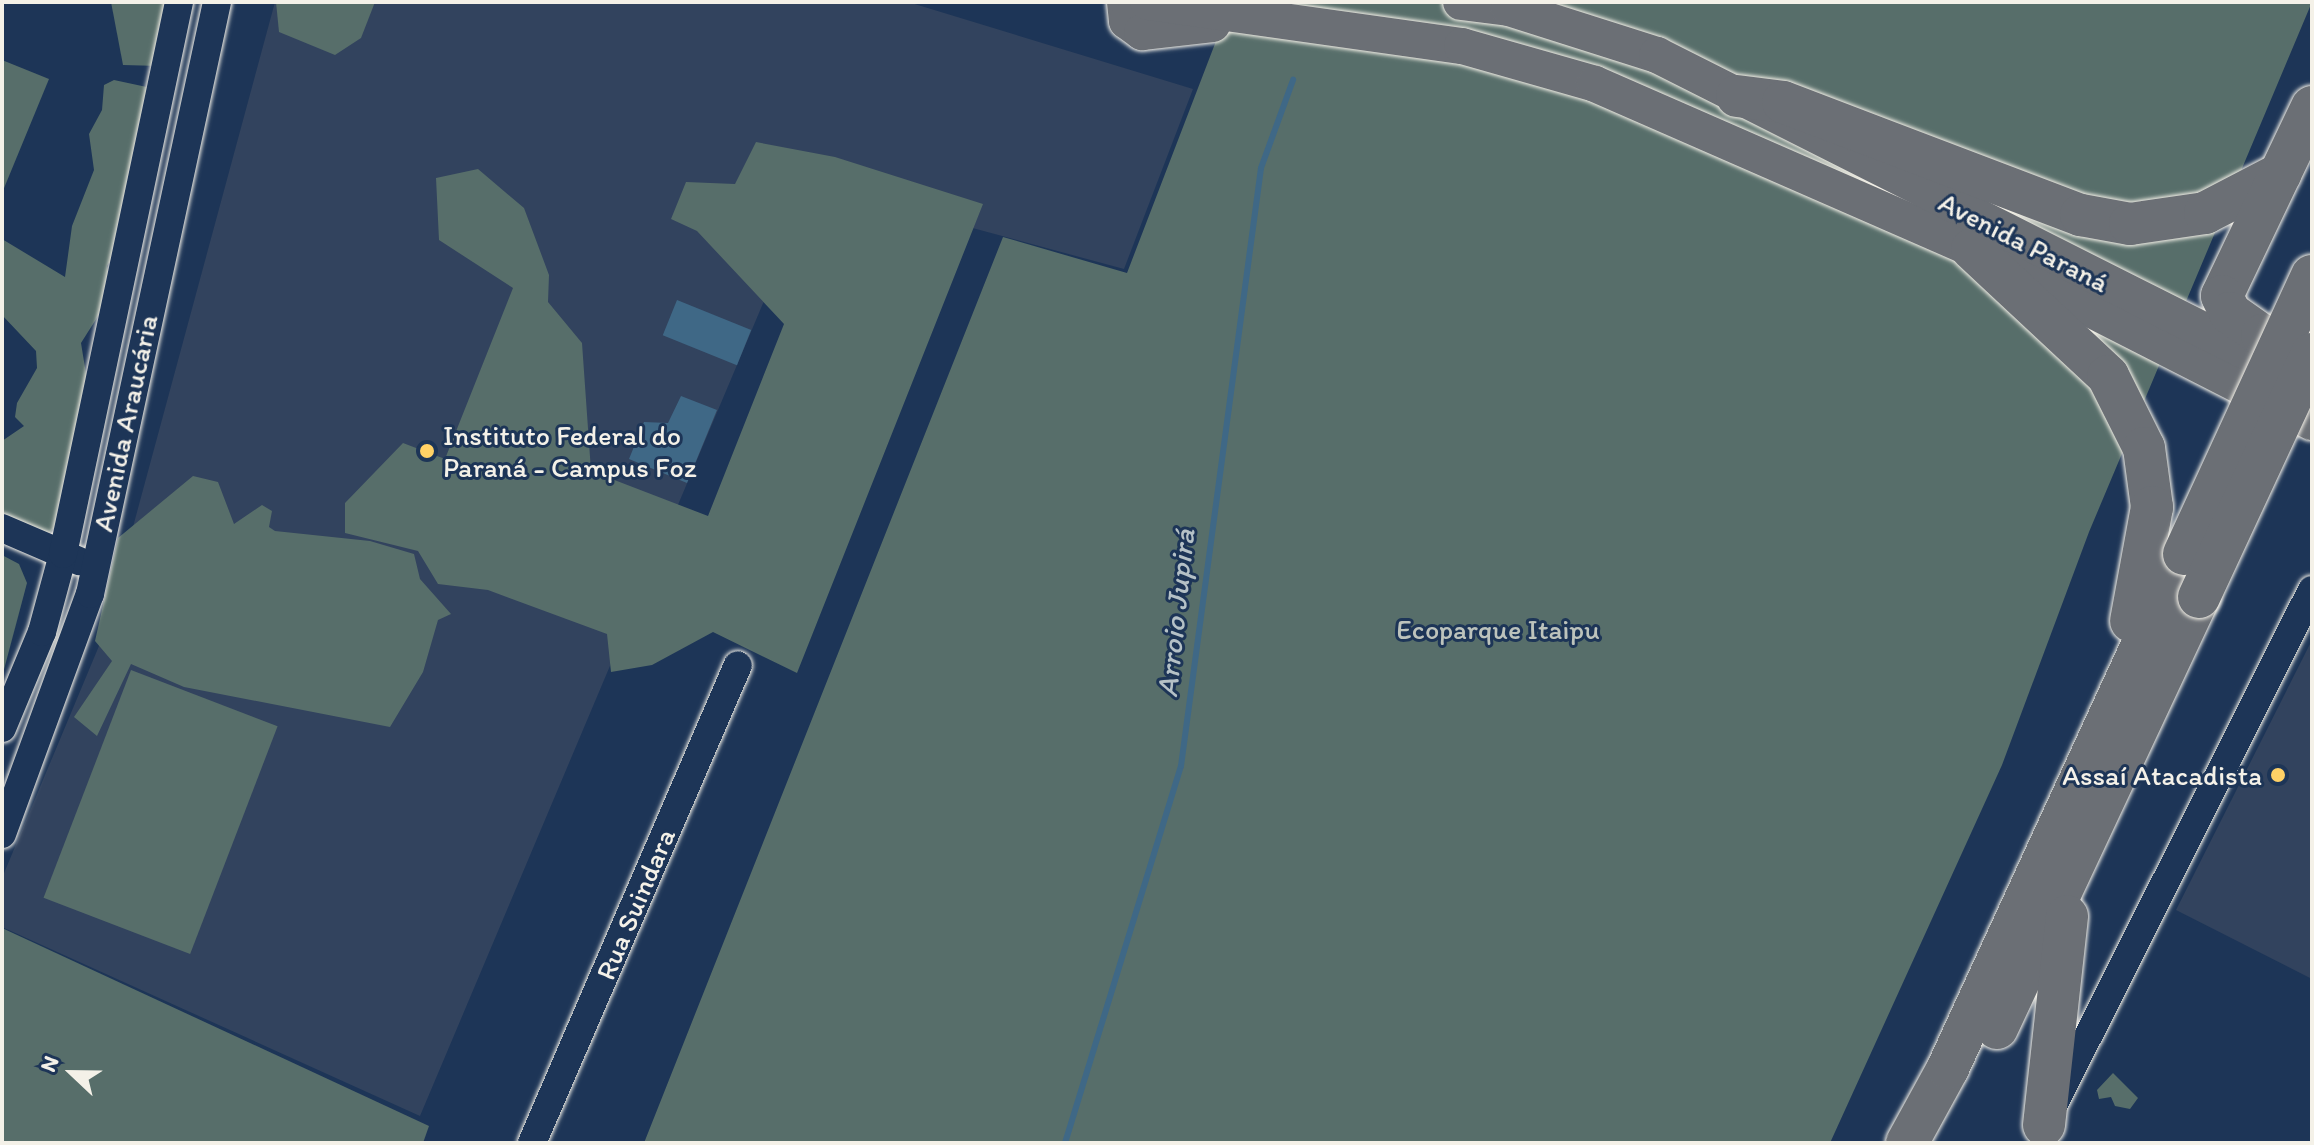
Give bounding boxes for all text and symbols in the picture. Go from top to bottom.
street label: Avenida Paraná [1933,185,2115,299]
street label: Avenida Araucária [86,311,164,535]
place label: Instituto Federal do Paraná - Campus Foz [443,418,696,484]
marker: Instituto Federal do Paraná - Campus Foz [418,442,436,460]
water label: Arroio Jupirá [1149,527,1203,699]
park label: Ecoparque Itaipu [1396,612,1600,646]
place label: Assaí Atacadista [2062,758,2262,792]
marker: Assaí Atacadista [2269,766,2287,784]
street label: Rua Suindara [588,823,682,985]
north arrow [32,1033,112,1113]
text: N [34,1052,65,1076]

